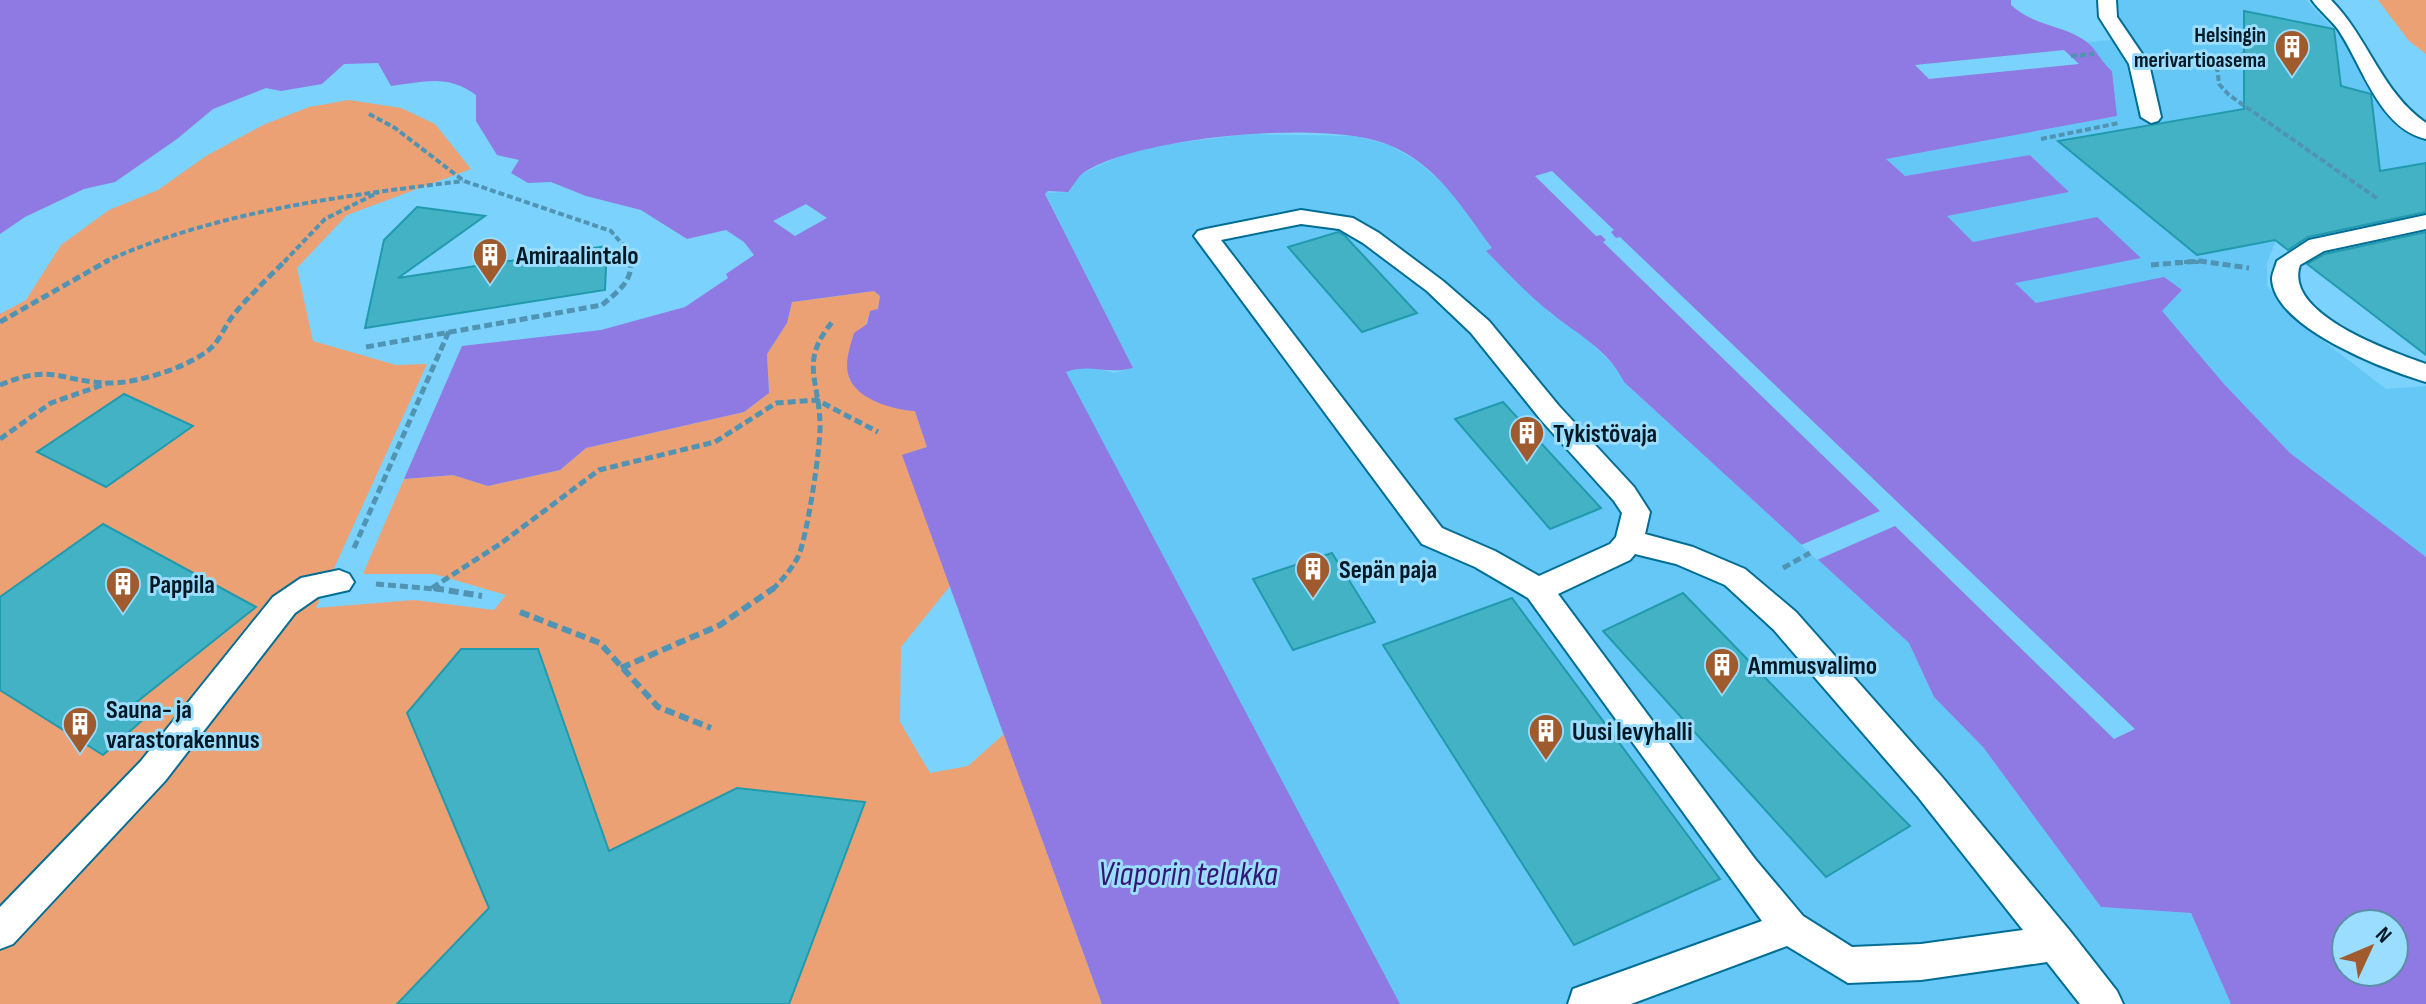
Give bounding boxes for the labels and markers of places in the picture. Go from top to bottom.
place label: Helsingin merivartioasema [2134,22,2266,74]
building icon: Helsingin merivartioasema [2273,28,2311,78]
building icon: Amiraalintalo [471,236,509,286]
place label: Amiraalintalo [515,241,639,272]
building icon: Tykistövaja [1508,414,1546,464]
place label: Tykistövaja [1553,419,1657,450]
building icon: Sepän paja [1294,550,1332,600]
place label: Sepän paja [1339,555,1437,586]
building icon: Pappila [104,565,142,615]
place label: Pappila [149,570,215,601]
building icon: Ammusvalimo [1703,646,1741,696]
place label: Ammusvalimo [1747,651,1877,682]
place label: Sauna- ja varastorakennus [106,695,260,756]
building icon: Sauna- ja varastorakennus [61,705,99,755]
building icon: Uusi levyhalli [1527,712,1565,762]
place label: Uusi levyhalli [1572,717,1693,748]

